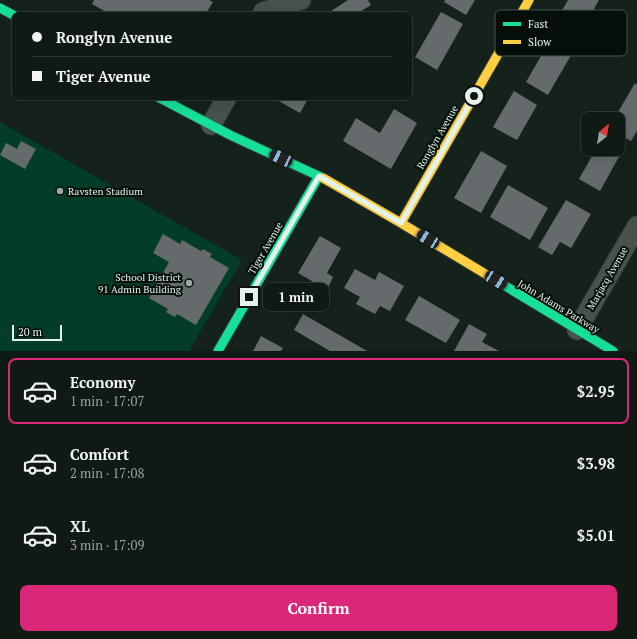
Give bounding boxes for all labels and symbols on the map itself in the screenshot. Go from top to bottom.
legend [495,10,627,56]
text: Fast [528,17,548,31]
text: Slow [528,35,552,49]
route start [465,87,483,105]
street label: Ronglyn Avenue [414,103,461,172]
north arrow [581,112,625,156]
car [268,147,294,169]
place label: Ravsten Stadium [68,185,143,198]
marker: Ravsten Stadium [55,186,65,196]
street label: Tiger Avenue [245,220,286,277]
car [415,228,441,250]
street label: Marjacq Avenue [584,244,631,312]
car [483,269,509,291]
place label: School District 91 Admin Building [98,271,182,296]
street label: John Adams Parkway [515,277,603,336]
marker: School District 91 Admin Building [184,278,194,288]
callout: 1 min [263,283,329,311]
route end [240,288,258,306]
scale bar [12,323,62,342]

